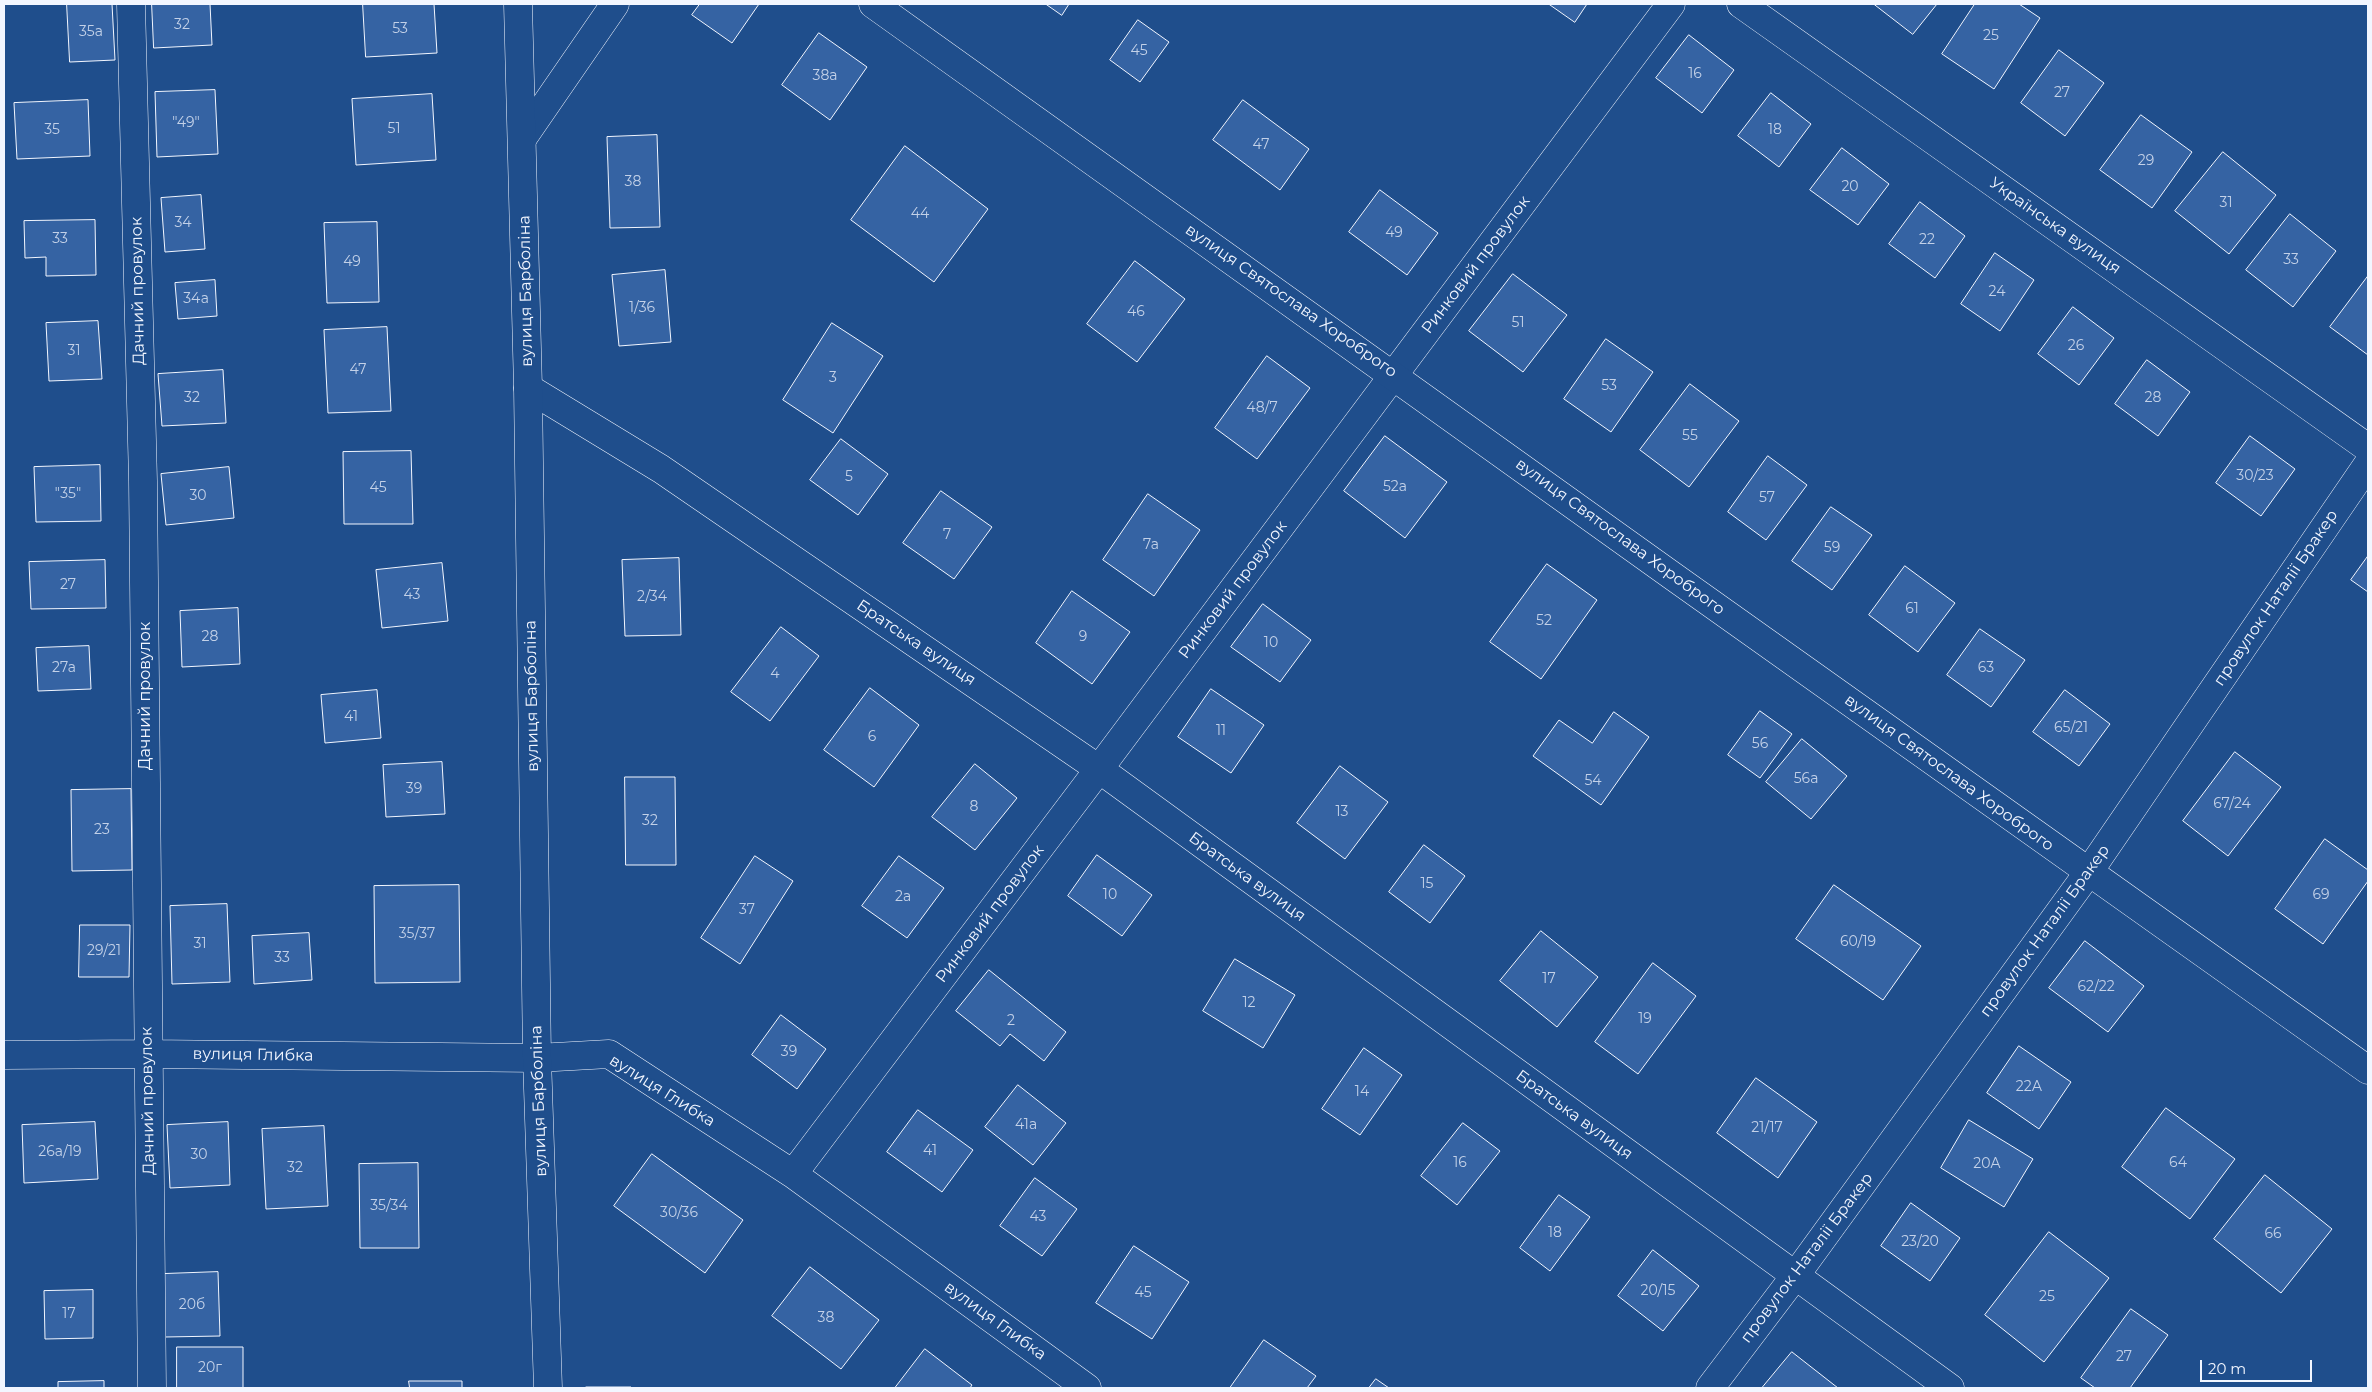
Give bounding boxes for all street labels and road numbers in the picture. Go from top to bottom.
street label: Українська вулиця [1986,173,2124,279]
street label: Ринковий провулок [1418,192,1534,338]
street label: вулиця Барболіна [515,215,537,367]
street label: Дачний провулок [127,217,149,365]
street label: вулиця Святослава Хороброго [1181,220,1401,382]
street label: вулиця Святослава Хороброго [1512,455,1728,619]
street label: провулок Наталії Бракер [2210,506,2342,690]
street label: Ринковий провулок [1175,517,1291,663]
street label: Братська вулиця [853,596,979,690]
street label: вулиця Барболіна [521,620,543,772]
street label: Дачний провулок [135,622,155,770]
street label: вулиця Святослава Хороброго [1841,691,2057,855]
street label: Братська вулиця [1185,828,1309,926]
street label: Ринковий провулок [932,841,1048,987]
street label: провулок Наталії Бракер [1976,841,2114,1021]
street label: вулиця Барболіна [527,1025,551,1177]
street label: Дачний провулок [137,1027,159,1175]
street label: вулиця Глибка [192,1044,314,1066]
street label: вулиця Глибка [606,1051,718,1131]
street label: Братська вулиця [1512,1066,1636,1164]
street label: провулок Наталії Бракер [1737,1169,1877,1347]
street label: вулиця Глибка [940,1278,1050,1364]

